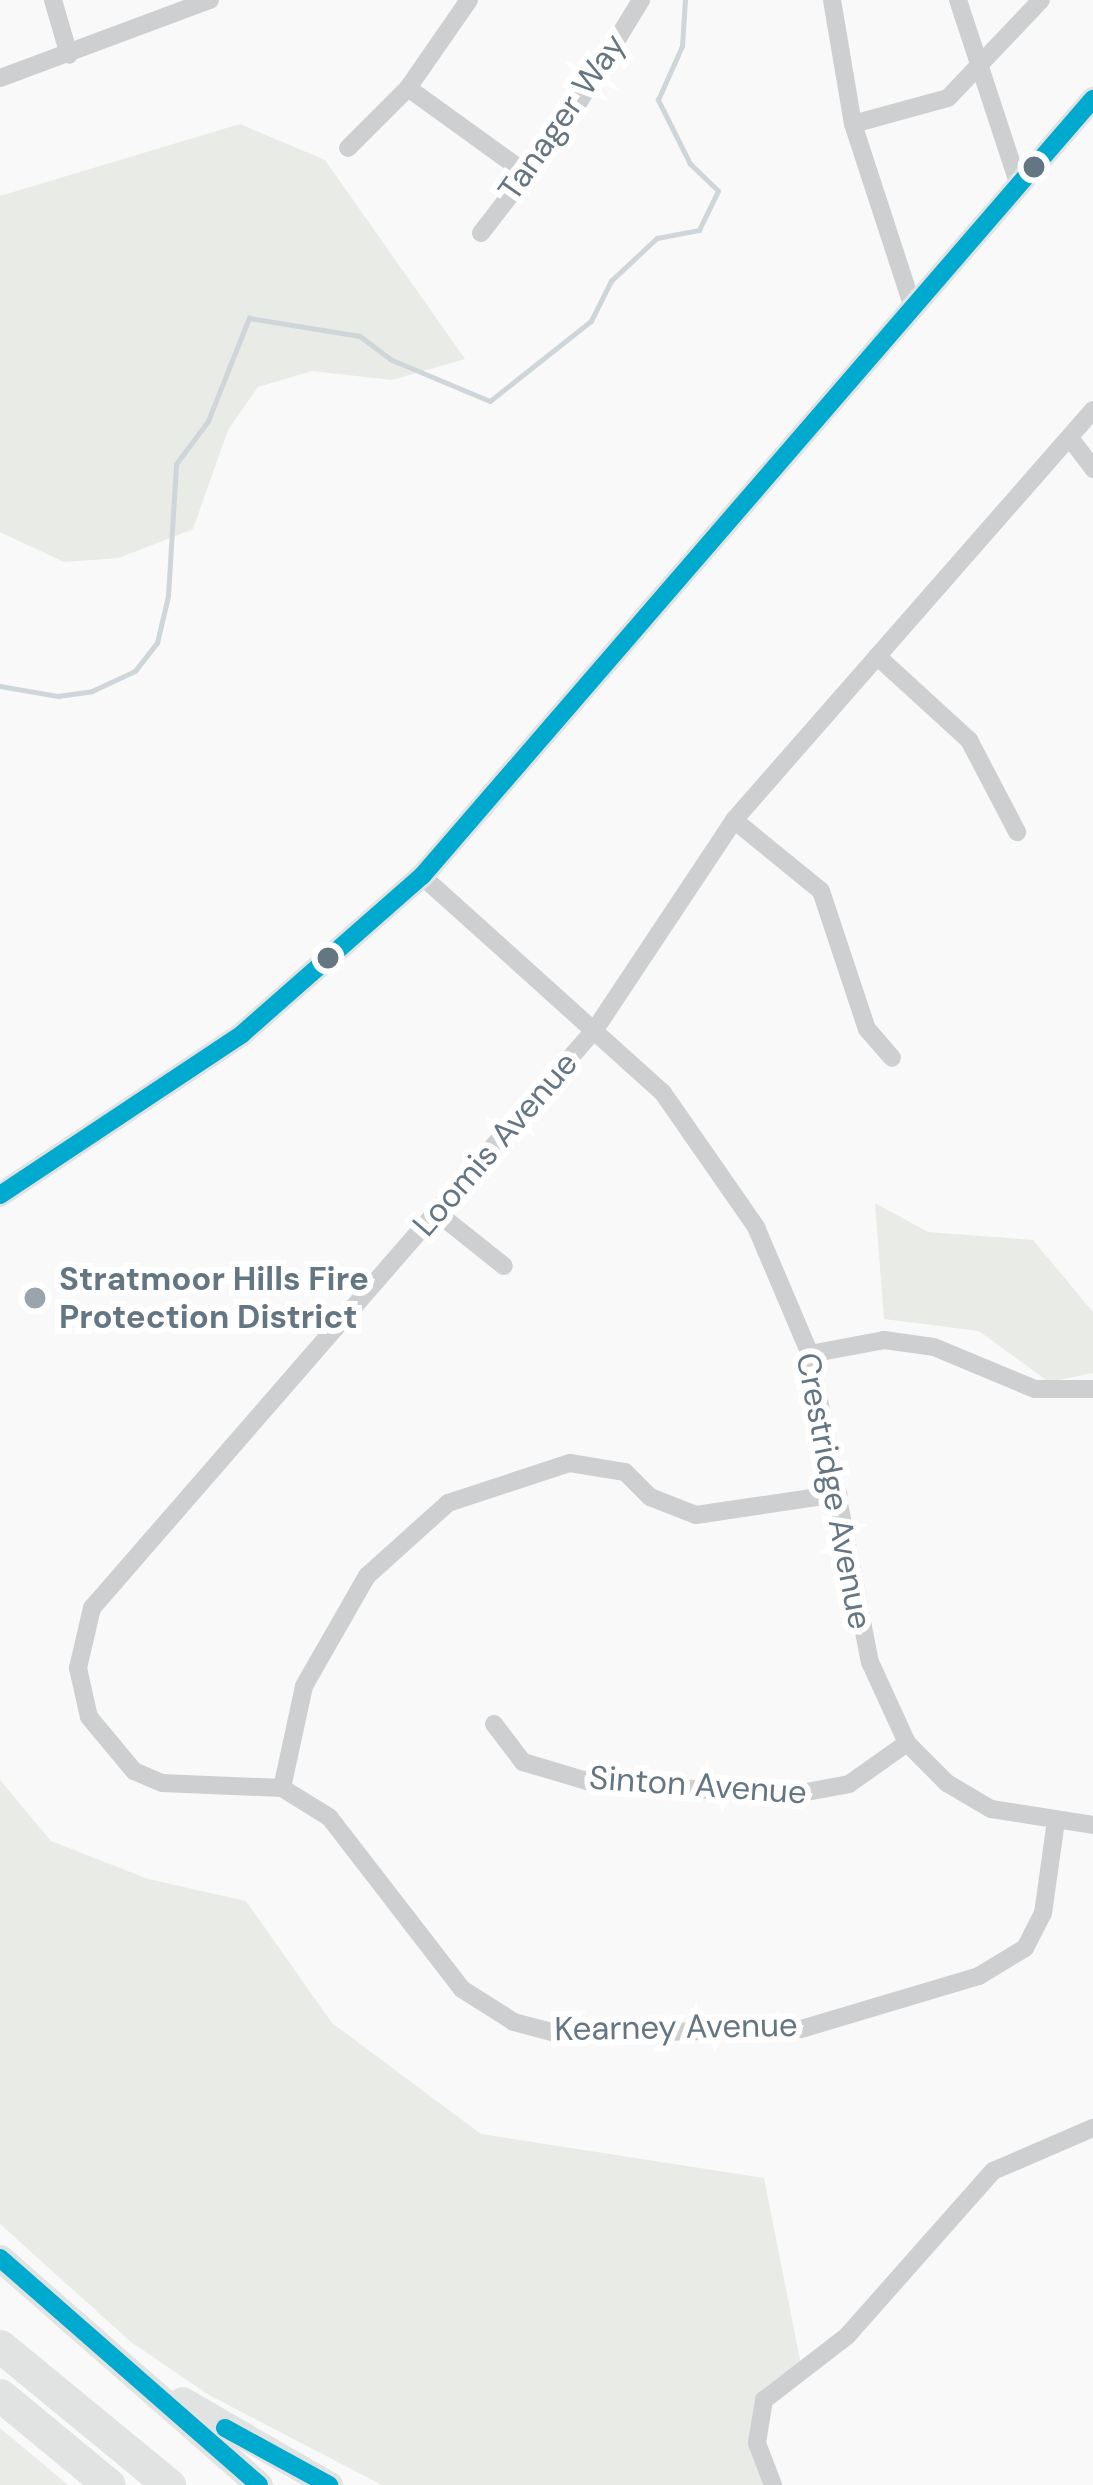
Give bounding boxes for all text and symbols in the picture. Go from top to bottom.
street label: Tanager Way [490,26,634,208]
unlabelled marker [1023,156,1045,178]
unlabelled marker [317,947,339,969]
street label: Loomis Avenue [404,1044,586,1244]
place label: Stratmoor Hills Fire Protection District [59,1259,369,1337]
marker: Stratmoor Hills Fire Protection District [22,1285,48,1311]
street label: Crestridge Avenue [788,1349,880,1633]
street label: Sinton Avenue [588,1758,808,1812]
street label: Kearney Avenue [554,2005,798,2049]

